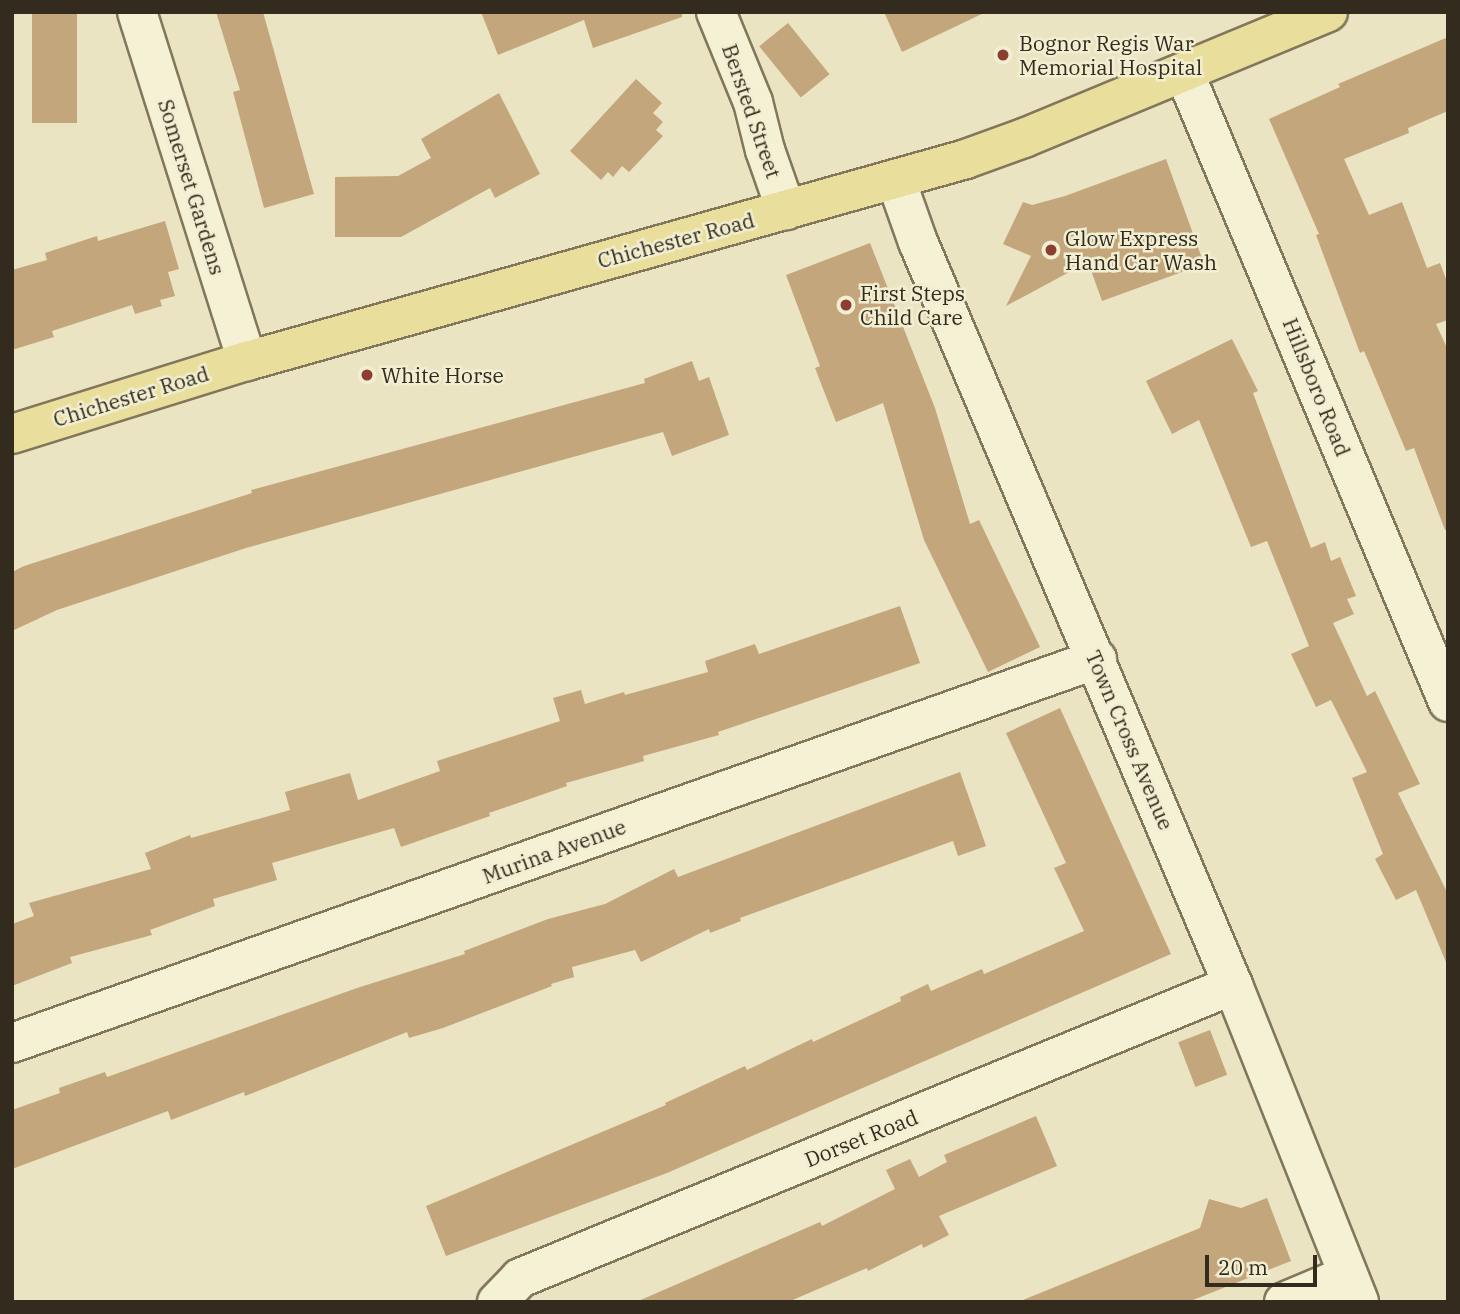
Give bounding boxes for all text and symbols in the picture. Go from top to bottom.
place label: Bognor Regis War Memorial Hospital [1019,30,1202,80]
street label: Bersted Street [717,41,787,181]
marker: Bognor Regis War Memorial Hospital [993,45,1013,65]
street label: Somerset Gardens [153,96,231,278]
street label: Chichester Road [595,207,757,273]
place label: Glow Express Hand Car Wash [1065,225,1217,275]
marker: Glow Express Hand Car Wash [1043,242,1059,258]
place label: First Steps Child Care [860,280,965,330]
marker: First Steps Child Care [838,297,854,313]
street label: Hillsboro Road [1278,314,1356,460]
street label: Chichester Road [50,360,212,432]
place label: White Horse [381,362,504,388]
marker: White Horse [359,367,375,383]
street label: Town Cross Avenue [1081,646,1179,834]
street label: Murina Avenue [479,813,629,889]
street label: Dorset Road [801,1104,921,1172]
scale bar [1208,1240,1320,1284]
text: 20 m [1218,1253,1268,1281]

